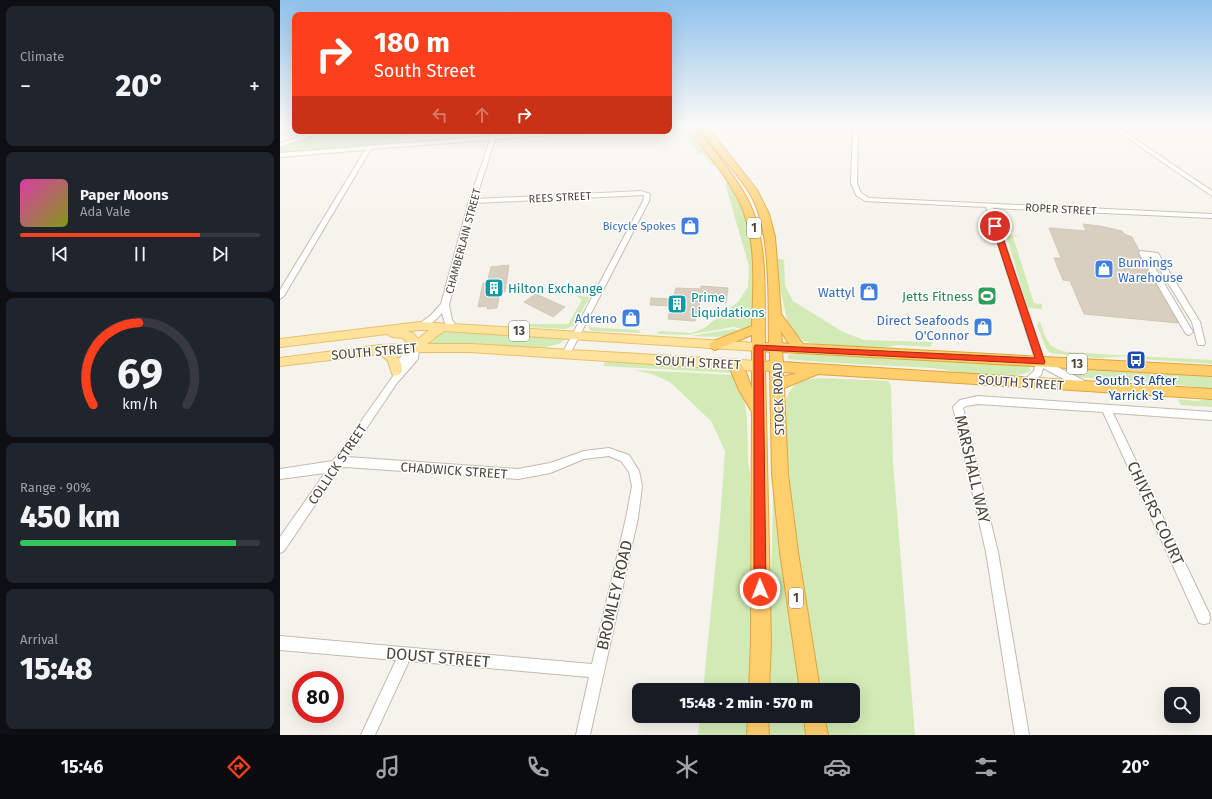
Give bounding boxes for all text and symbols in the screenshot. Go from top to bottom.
text: 180 m [374,26,450,59]
icon: right [308,28,360,80]
text: Climate [20,49,64,64]
text: South Street [374,60,475,82]
text: 20° [115,68,165,104]
text: − [20,73,31,100]
text: + [249,73,260,100]
icon: left [429,104,451,126]
icon: ahead [471,104,493,126]
icon: right [513,104,535,126]
text: Paper Moons [80,186,168,204]
street label: CHAMBERLAIN STREET [443,187,484,295]
street label: REES STREET [528,189,592,206]
street label: ROPER STREET [1025,201,1097,218]
text: Ada Vale [80,204,130,219]
pin [978,209,1012,243]
shop icon: Bicycle Spokes [679,215,701,237]
icon: arrive [984,215,1006,237]
road number: 1 [747,218,761,238]
place label: Bicycle Spokes [603,220,676,233]
icon: previous [49,243,71,265]
icon: pause [129,243,151,265]
icon: next [209,243,231,265]
place label: Bunnings Warehouse [1118,255,1183,285]
shop icon: Bunnings Warehouse [1093,258,1115,280]
building icon: Hilton Exchange [483,277,505,299]
place label: Hilton Exchange [508,281,603,296]
shop icon: Wattyl [858,281,880,303]
place label: Wattyl [818,285,855,300]
sports icon: Jetts Fitness [976,285,998,307]
place label: Jetts Fitness [902,289,973,304]
place label: Prime Liquidations [691,290,765,320]
building icon: Prime Liquidations [666,293,688,315]
shop icon: Adreno [620,307,642,329]
place label: Adreno [575,311,617,326]
place label: Direct Seafoods O'Connor [877,313,969,343]
shop icon: Direct Seafoods O'Connor [972,316,994,338]
road number: 13 [509,321,529,341]
street label: SOUTH STREET [331,340,418,363]
text: 69 [117,349,163,399]
bus stop icon: South St After Yarrick St [1125,349,1147,371]
street label: SOUTH STREET [655,353,741,372]
road number: 13 [1067,354,1087,374]
street label: STOCK ROAD [770,362,787,436]
street label: SOUTH STREET [978,372,1065,393]
place label: South St After Yarrick St [1095,373,1177,403]
text: km/h [122,396,158,413]
street label: MARSHALL WAY [951,413,994,525]
street label: COLLICK STREET [305,421,370,507]
street label: CHIVERS COURT [1123,458,1188,569]
street label: CHADWICK STREET [400,459,508,482]
text: Range · 90% [20,480,91,495]
text: 450 km [20,499,120,535]
street label: BROMLEY ROAD [593,538,636,652]
position arrow [739,568,781,610]
road number: 1 [789,588,803,608]
text: Arrival [20,632,58,647]
street label: DOUST STREET [385,643,492,672]
text: 15:48 [20,651,93,687]
speed limit sign: 80 [292,671,344,723]
map controls [1164,687,1200,723]
button: search [1164,687,1200,723]
text: 15:48 · 2 min · 570 m [679,694,813,712]
icon: directions [225,753,253,781]
icon: music [374,753,402,781]
icon: phone [524,753,552,781]
icon: climate [673,753,701,781]
icon: car [823,753,851,781]
icon: filters [972,753,1000,781]
text: 15:46 [61,756,103,778]
text: 20° [1122,756,1151,778]

